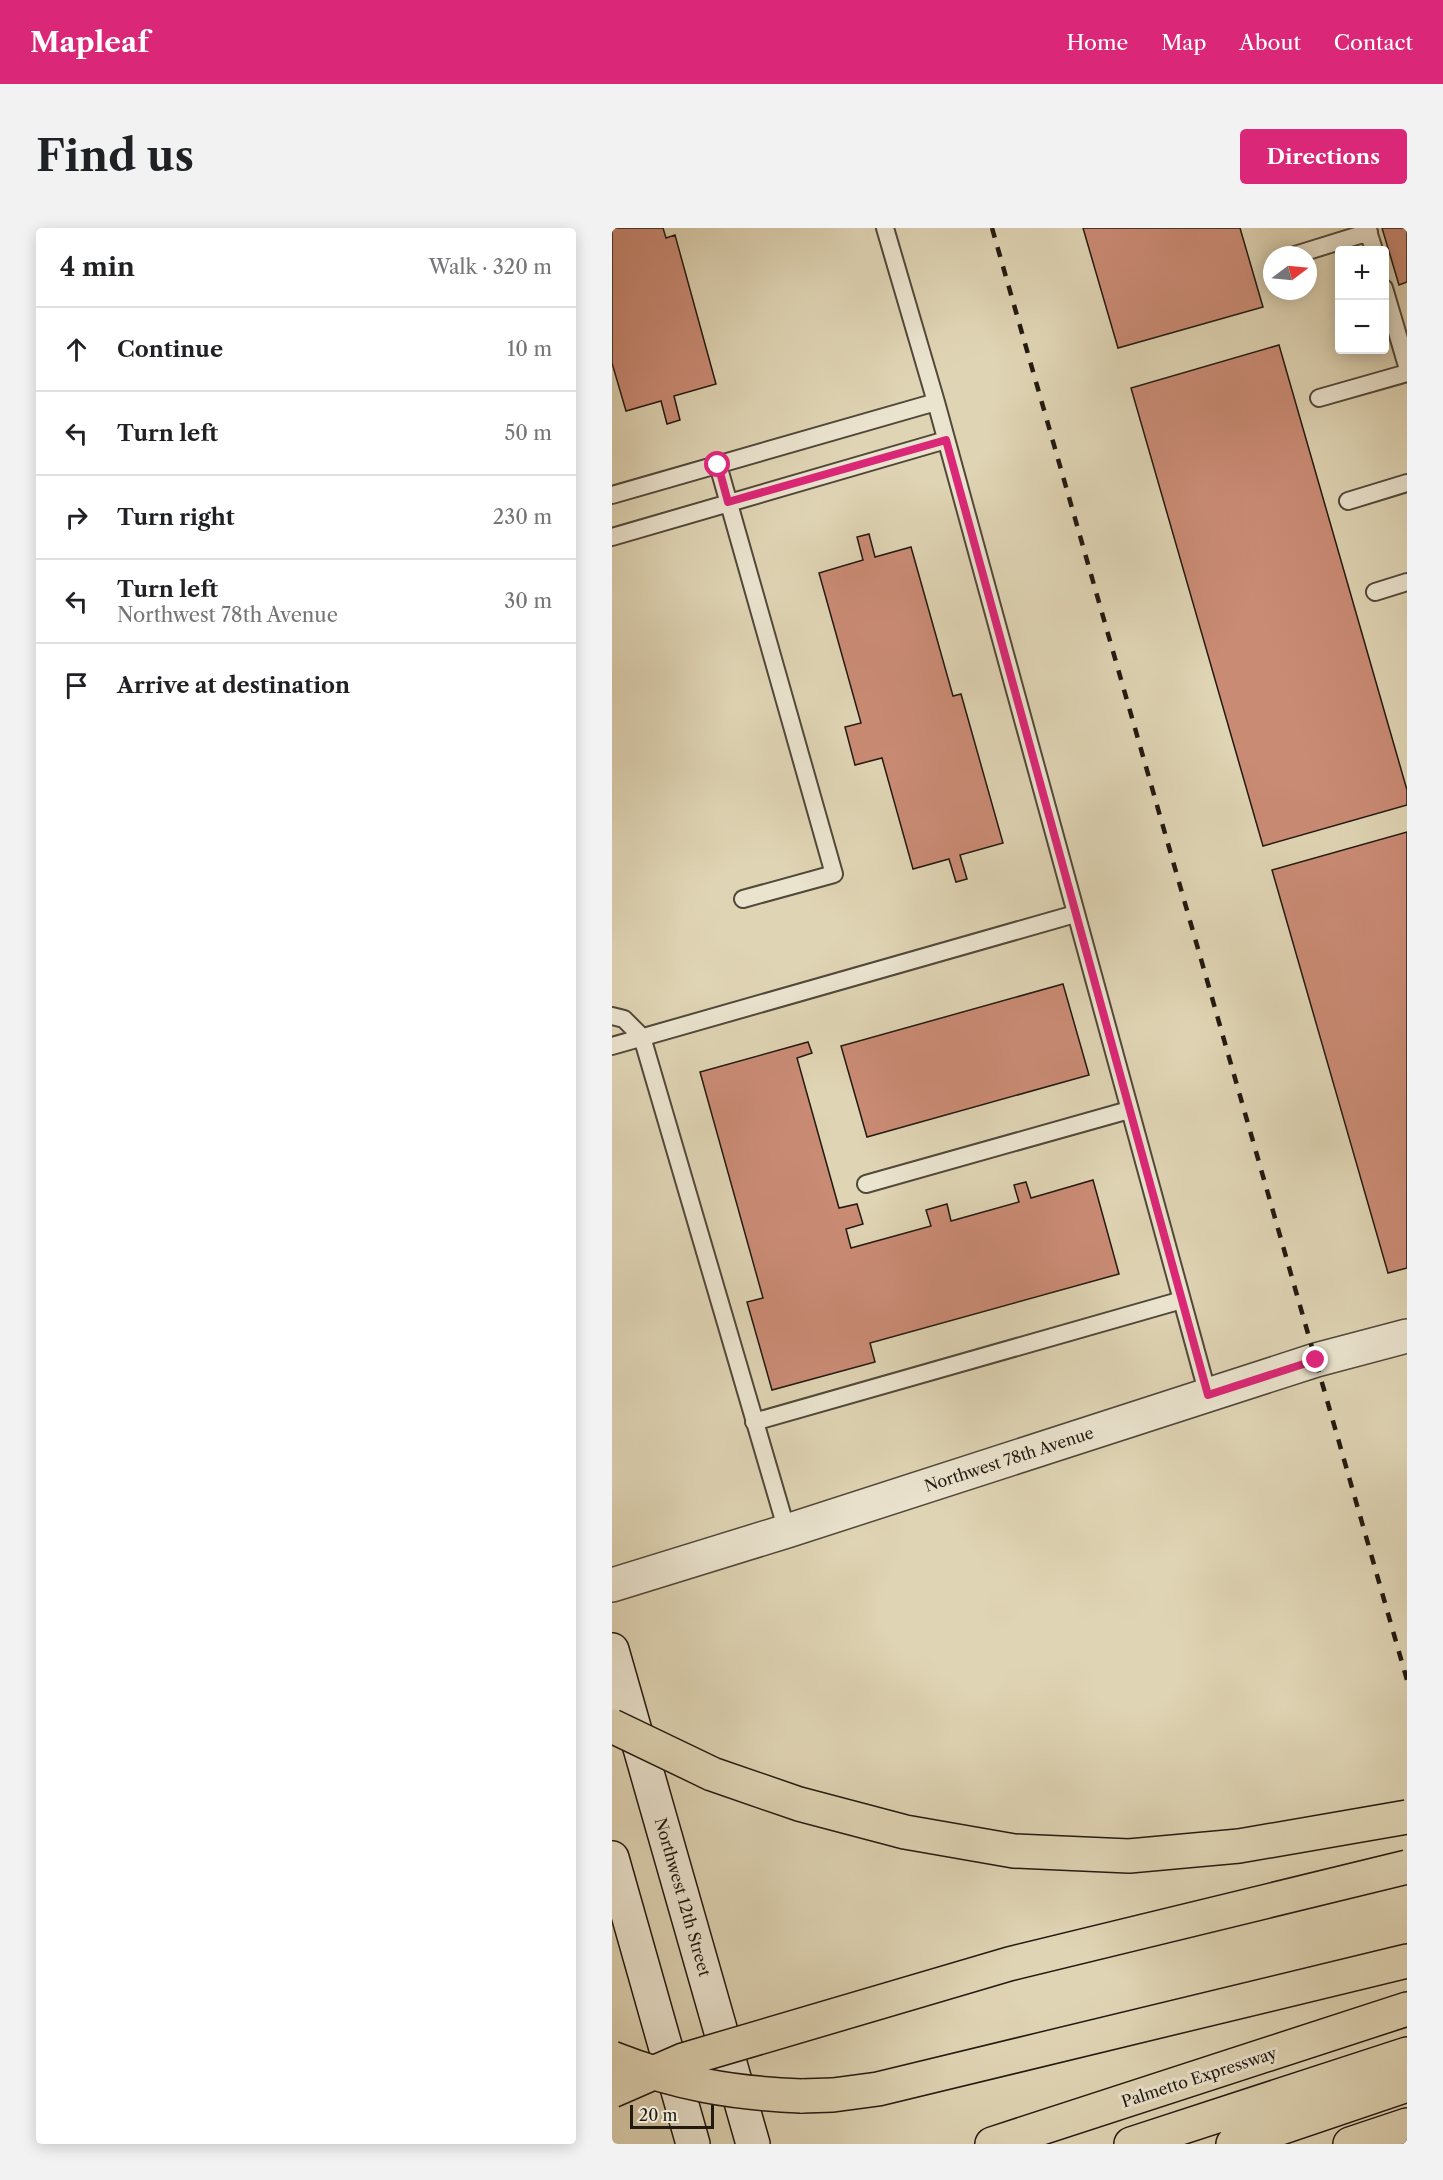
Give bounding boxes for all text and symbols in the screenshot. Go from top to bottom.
text: Mapleaf [30,25,149,59]
text: Home [1067,30,1128,55]
text: Map [1161,30,1206,55]
text: About [1239,30,1301,55]
text: Contact [1334,30,1413,55]
button: Directions [1240,129,1407,184]
text: Find us [36,130,194,182]
north arrow [1263,246,1317,300]
map controls [1335,246,1389,354]
button: + [1335,246,1389,300]
text: 4 min [60,251,135,283]
text: Walk · 320 m [429,255,552,279]
button: − [1335,300,1389,354]
icon: ahead [60,333,93,366]
text: Continue [117,336,223,363]
text: 10 m [507,337,552,361]
icon: left [60,417,93,450]
text: Turn left [117,420,218,447]
text: 50 m [505,421,552,445]
route start [704,451,730,477]
icon: right [60,501,93,534]
text: Turn right [117,504,235,531]
text: 230 m [493,505,552,529]
text: Turn left [117,576,218,603]
icon: left [60,585,93,618]
text: 30 m [504,589,552,613]
text: Northwest 78th Avenue [117,603,338,627]
icon: arrive [60,669,93,702]
text: Arrive at destination [117,672,350,699]
route end [1302,1346,1328,1372]
street label: Northwest 78th Avenue [922,1422,1096,1496]
street label: Northwest 12th Street [651,1815,715,1979]
street label: Palmetto Expressway [1119,2042,1280,2112]
scale bar [630,2102,714,2130]
text: 20 m [639,2105,678,2125]

